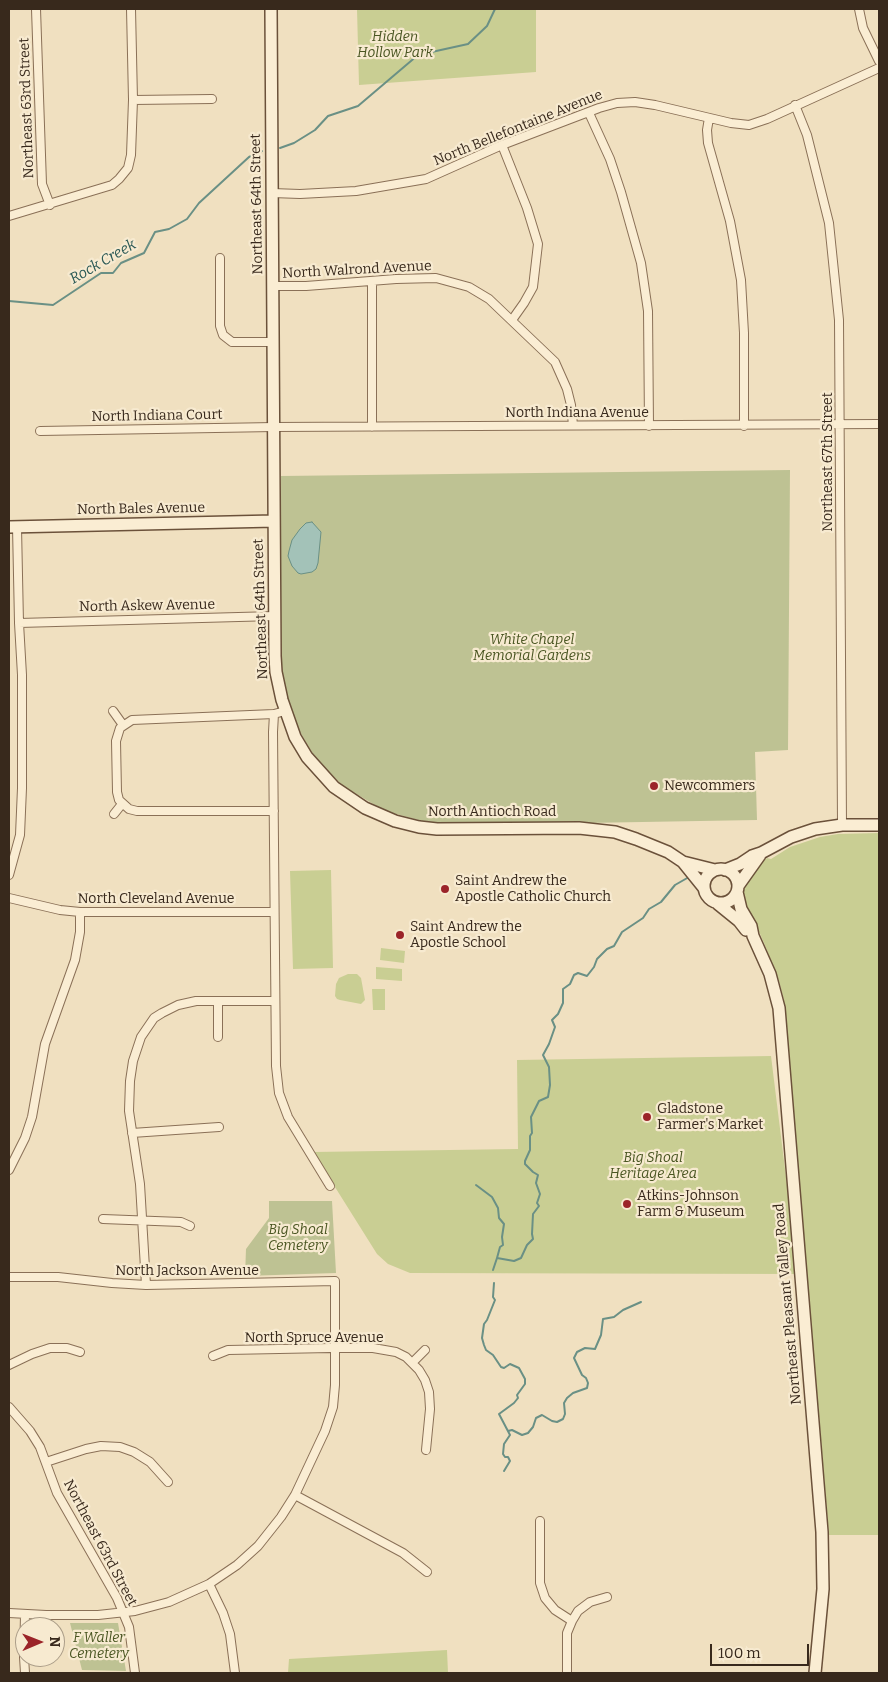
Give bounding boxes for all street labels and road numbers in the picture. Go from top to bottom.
street label: Northeast 63rd Street [16,37,38,179]
street label: North Bellefontaine Avenue [431,86,605,170]
street label: Northeast 64th Street [247,133,267,275]
street label: North Walrond Avenue [282,258,432,282]
street label: Northeast 67th Street [820,392,836,532]
street label: North Indiana Avenue [505,405,649,421]
street label: North Indiana Court [91,406,223,426]
street label: North Bales Avenue [77,499,205,519]
street label: Northeast 64th Street [250,538,272,680]
street label: North Askew Avenue [79,596,215,616]
street label: North Antioch Road [428,804,556,820]
street label: North Cleveland Avenue [77,891,235,907]
street label: Northeast Pleasant Valley Road [771,1203,805,1405]
street label: North Jackson Avenue [115,1263,259,1279]
street label: North Spruce Avenue [244,1330,384,1346]
street label: Northeast 63rd Street [60,1477,140,1609]

